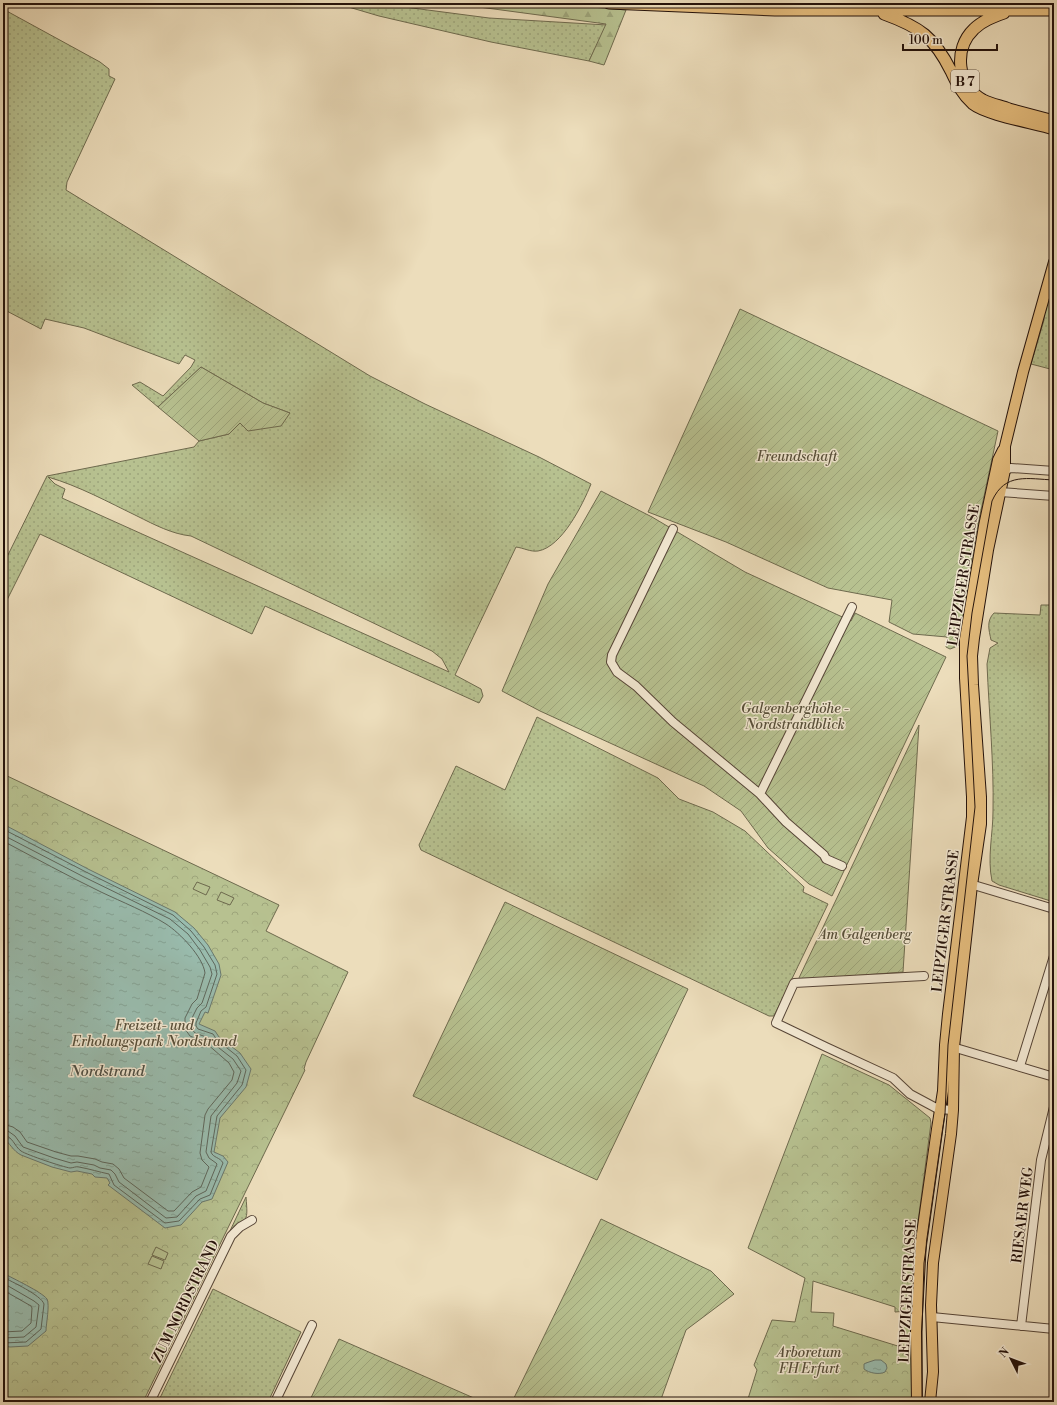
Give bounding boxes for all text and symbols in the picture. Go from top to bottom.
scale bar [903,26,997,52]
text: 100 m [909,33,943,48]
road number: B 7 [951,70,979,92]
park label: Freundschaft [757,448,838,466]
street label: LEIPZIGER STRASSE [944,503,984,647]
park label: Galgenberghöhe - Nordstrandblick [741,700,849,734]
street label: LEIPZIGER STRASSE [928,849,964,993]
park label: Am Galgenberg [816,926,912,944]
park label: Freizeit- und Erholungspark Nordstrand [71,1017,237,1051]
water label: Nordstrand [68,1062,145,1081]
street label: RIESAER WEG [1008,1165,1038,1264]
street label: LEIPZIGER STRASSE [895,1219,921,1363]
street label: ZUM NORDSTRAND [148,1237,223,1366]
north arrow [991,1339,1031,1379]
park label: Arboretum FH Erfurt [775,1344,842,1378]
text: N [996,1345,1013,1361]

